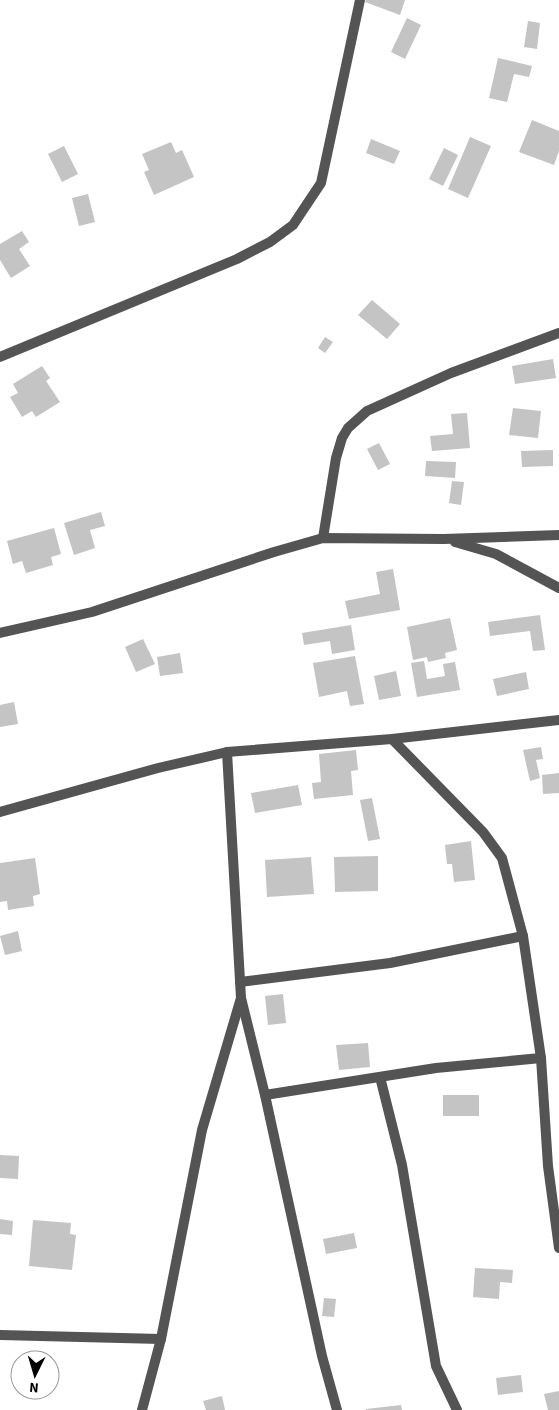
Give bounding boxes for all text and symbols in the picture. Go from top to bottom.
north arrow [10,1350,60,1400]
text: N [28,1377,39,1397]

